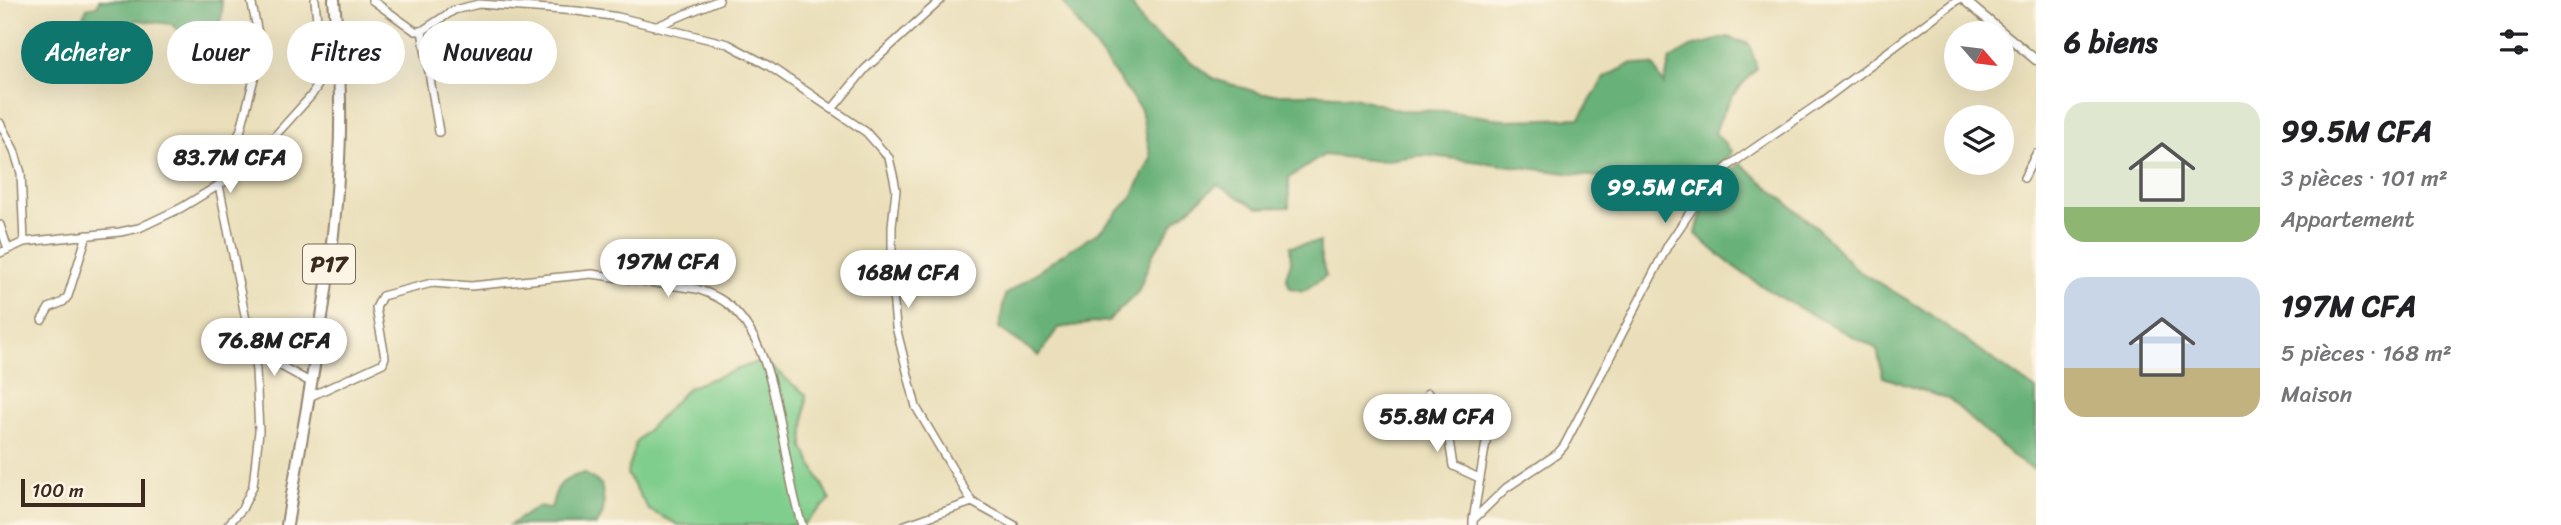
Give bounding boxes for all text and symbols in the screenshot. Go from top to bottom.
text: 6 biens [2064,15,2157,69]
chip: Acheter [21,21,153,84]
chip: Louer [167,21,273,84]
chip: Filtres [287,21,405,84]
chip: Nouveau [419,21,557,84]
north arrow [1944,21,2014,91]
map controls [1944,21,2014,175]
icon: filters [2495,23,2533,61]
text: 99.5M CFA [2281,104,2432,158]
button: layers [1944,105,2014,175]
icon: home [2120,130,2204,214]
pin: 83.7M CFA [150,136,310,195]
text: 83.7M CFA [173,137,287,178]
text: 3 pièces · 101 m² [2281,158,2448,199]
pin: 99.5M CFA [1585,166,1745,225]
text: 99.5M CFA [1607,167,1723,208]
text: Appartement [2281,199,2415,240]
pin: 197M CFA [596,240,740,299]
text: 197M CFA [616,241,720,282]
road number: P17 [303,244,355,284]
pin: 168M CFA [836,250,980,310]
text: 168M CFA [856,252,960,293]
text: 197M CFA [2281,279,2416,333]
icon: home [2120,305,2204,389]
pin: 76.8M CFA [194,318,354,378]
text: 76.8M CFA [217,320,331,361]
text: 5 pièces · 168 m² [2281,333,2452,374]
text: Maison [2281,374,2352,415]
pin: 55.8M CFA [1357,394,1517,454]
text: 55.8M CFA [1379,396,1495,437]
text: 100 m [32,474,84,507]
scale bar [21,476,145,508]

